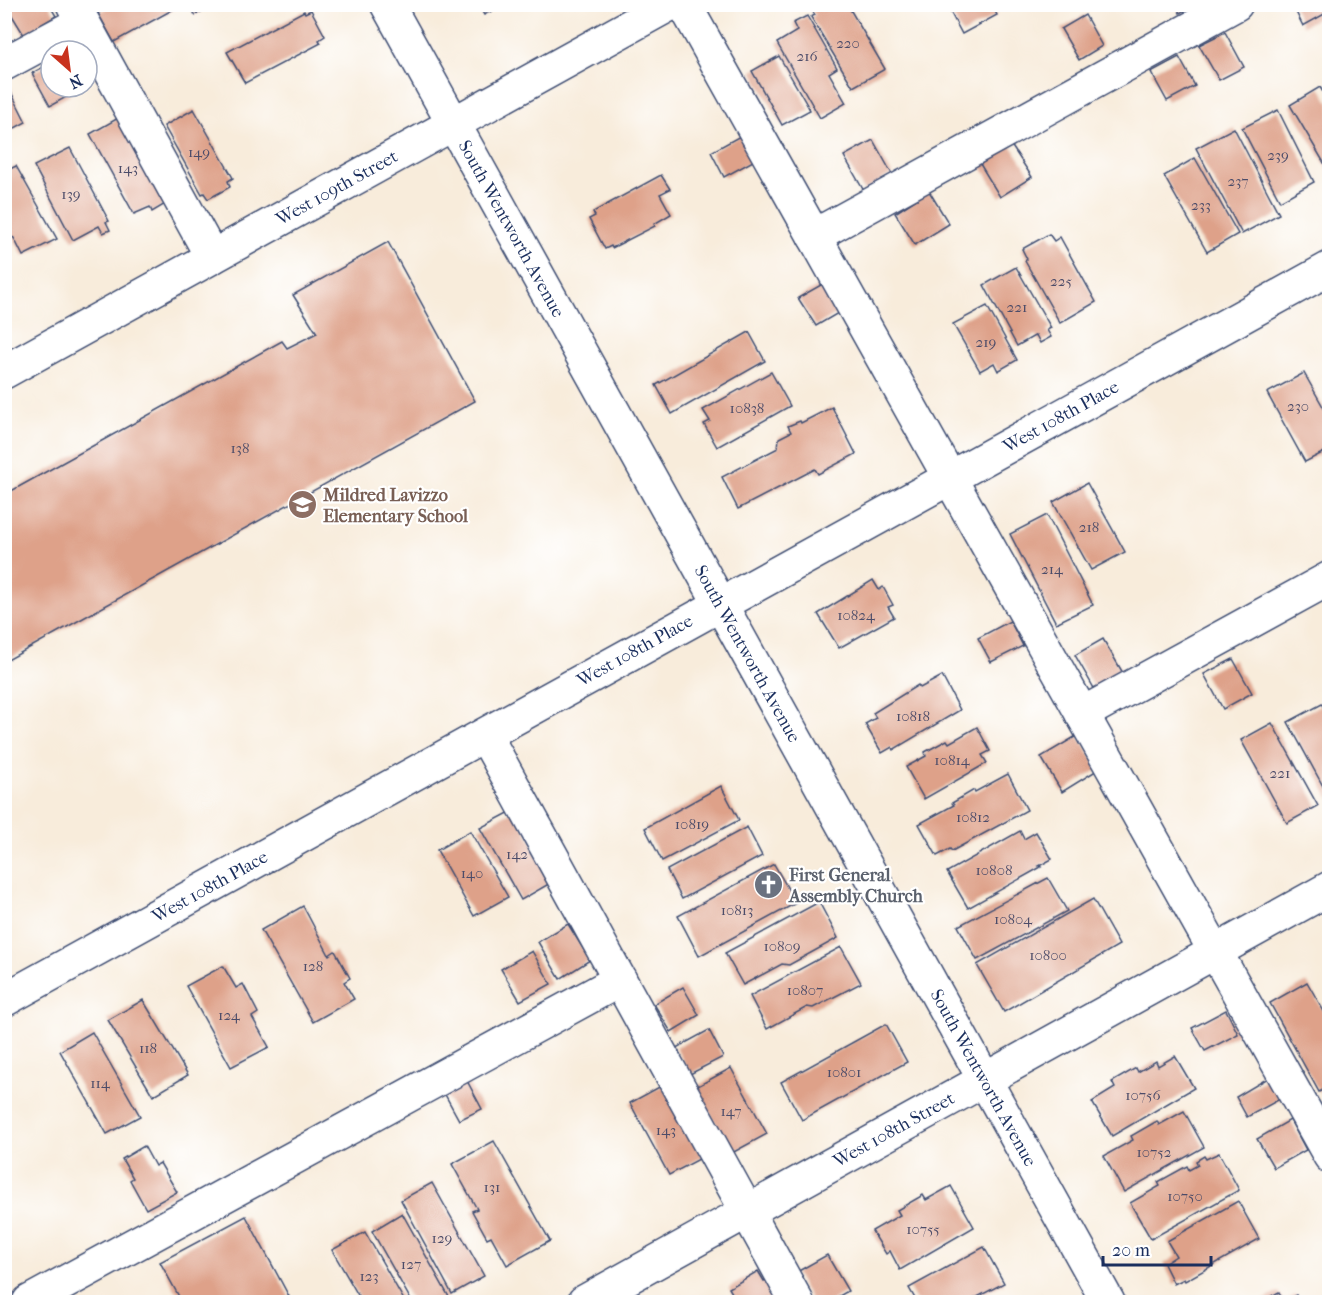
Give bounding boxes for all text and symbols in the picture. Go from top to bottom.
house number: 220 [836,34,860,52]
north arrow [39,39,99,99]
house number: 216 [796,47,818,65]
text: N [65,71,86,93]
street label: South Wentworth Avenue [454,137,569,321]
house number: 149 [188,143,210,161]
street label: West 109th Street [272,146,402,231]
house number: 239 [1267,146,1289,164]
house number: 143 [118,159,138,177]
house number: 237 [1227,172,1249,190]
house number: 139 [61,185,81,203]
house number: 233 [1191,196,1211,214]
house number: 225 [1050,272,1072,290]
house number: 221 [1007,298,1027,316]
house number: 219 [976,333,997,351]
street label: West 108th Place [999,377,1123,458]
house number: 230 [1287,397,1309,415]
house number: 10838 [730,399,764,417]
house number: 138 [230,439,250,457]
place label: Mildred Lavizzo Elementary School [322,485,469,527]
school or university icon: Mildred Lavizzo Elementary School [286,489,318,521]
house number: 218 [1079,518,1099,536]
house number: 214 [1041,560,1064,578]
street label: South Wentworth Avenue [690,562,805,746]
house number: 10824 [837,606,876,624]
street label: West 108th Place [573,611,697,692]
house number: 10818 [896,707,930,725]
house number: 10814 [934,751,971,769]
house number: 221 [1270,764,1290,782]
house number: 10812 [956,808,990,826]
house number: 10819 [675,815,709,833]
house number: 142 [506,845,528,863]
street label: West 108th Place [148,847,272,928]
house number: 10808 [976,861,1012,879]
house number: 140 [461,864,483,882]
place label: First General Assembly Church [788,865,924,907]
church icon: First General Assembly Church [752,869,784,901]
house number: 10813 [721,901,753,919]
house number: 10804 [994,910,1033,928]
house number: 10809 [763,937,801,955]
house number: 10800 [1029,946,1067,964]
house number: 128 [303,957,323,975]
house number: 10807 [787,981,823,999]
street label: South Wentworth Avenue [926,986,1041,1170]
house number: 124 [218,1006,241,1024]
house number: 118 [139,1039,157,1057]
house number: 10801 [827,1063,861,1081]
house number: 114 [90,1074,111,1092]
house number: 10756 [1125,1086,1162,1104]
street label: West 108th Street [829,1088,959,1173]
house number: 147 [720,1102,742,1120]
house number: 143 [656,1121,676,1139]
house number: 10752 [1137,1143,1172,1161]
house number: 131 [484,1178,500,1196]
house number: 10750 [1167,1187,1203,1205]
house number: 10755 [906,1220,940,1238]
house number: 129 [432,1229,453,1247]
scale bar [1103,1229,1211,1267]
text: 20 m [1112,1240,1150,1261]
house number: 127 [401,1255,421,1273]
house number: 123 [359,1267,379,1285]

